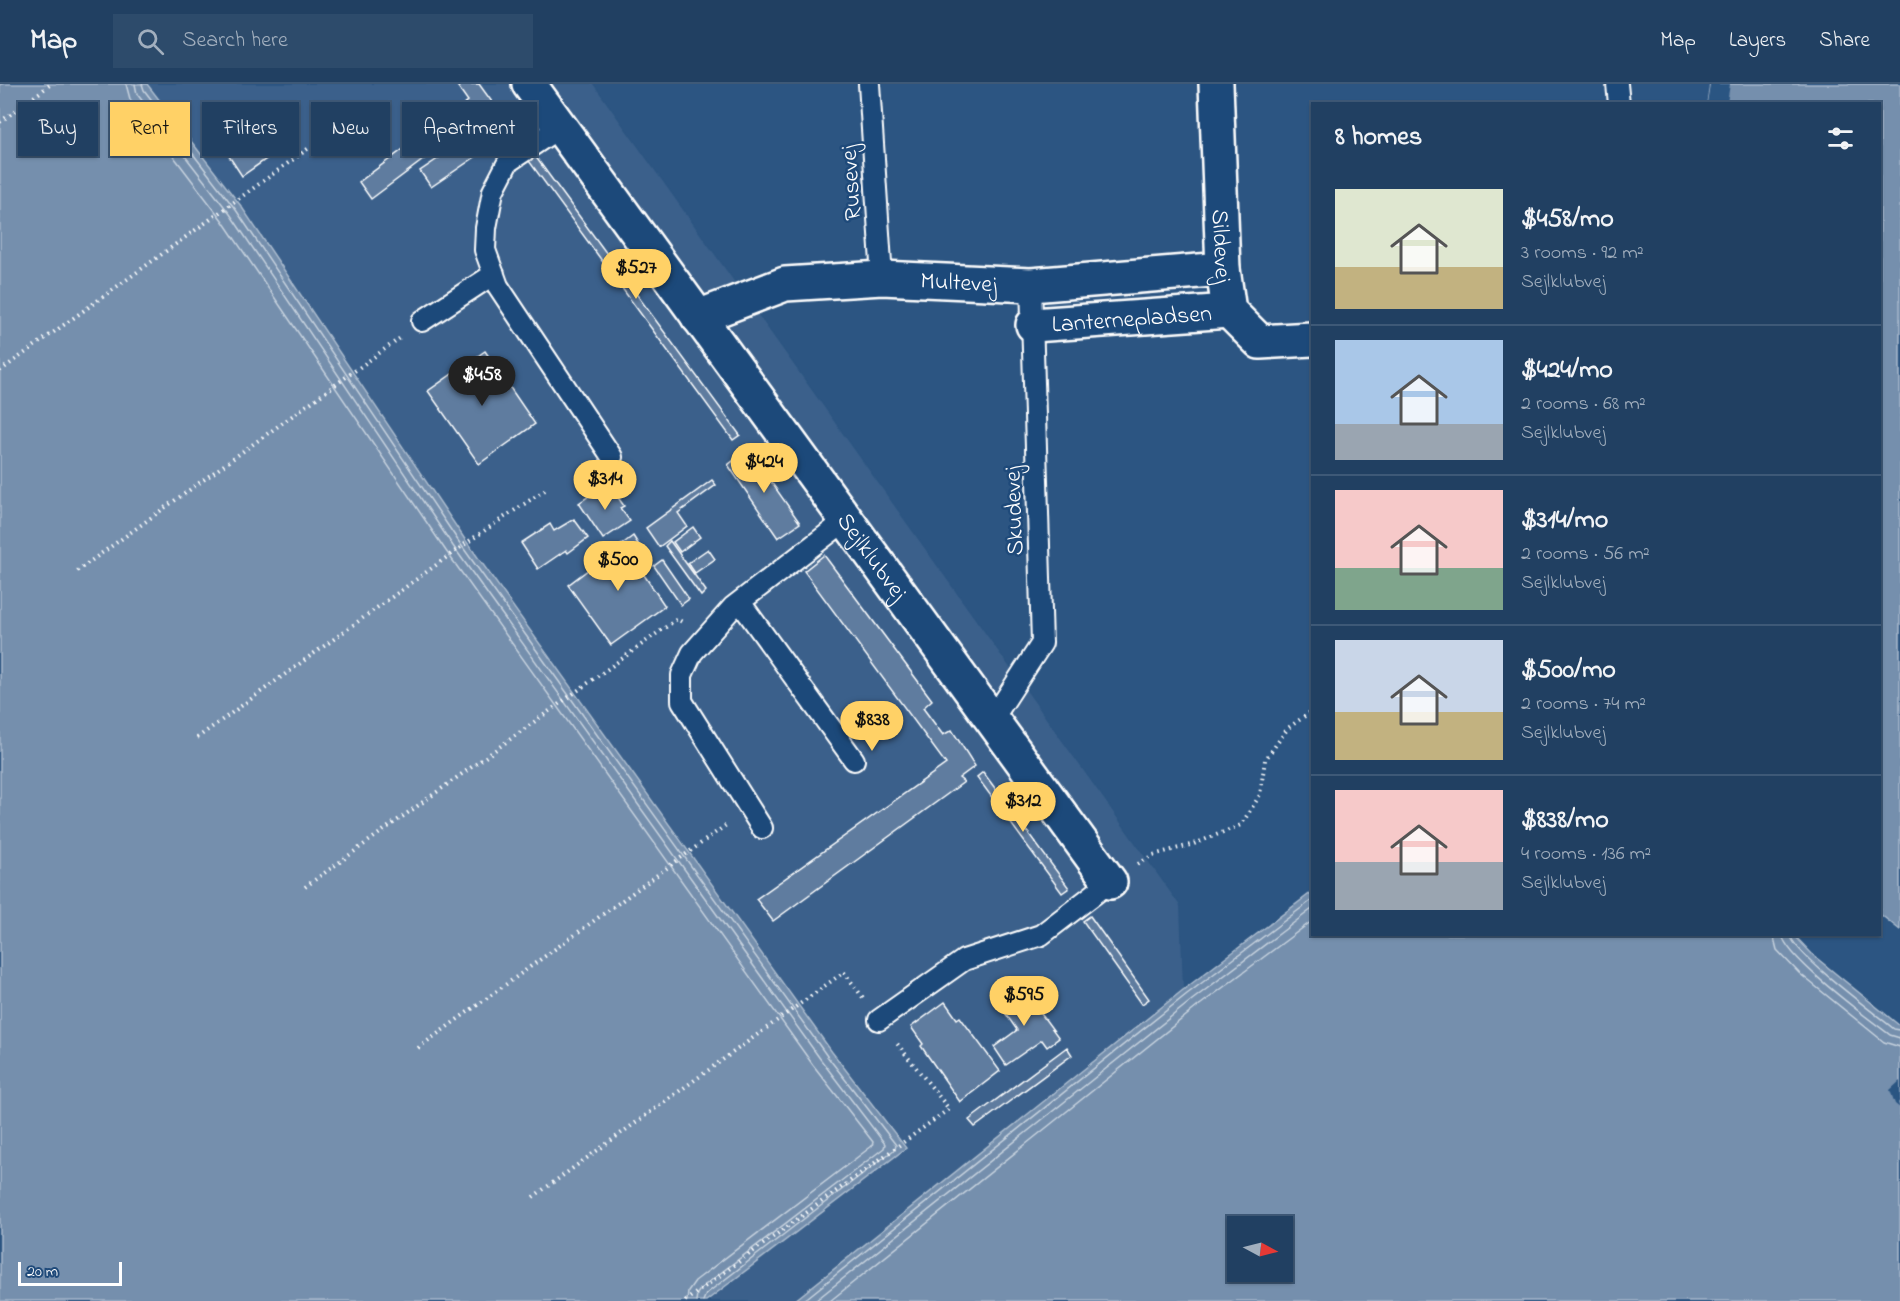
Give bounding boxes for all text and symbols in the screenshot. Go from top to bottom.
search box [113,14,533,68]
text: Map [30,21,77,62]
icon: search [134,25,167,58]
text: Search here [182,25,288,57]
text: Map [1660,26,1696,56]
text: Layers [1729,26,1786,56]
text: Share [1819,26,1870,56]
chip: Buy [18,102,98,156]
chip: Rent [110,102,190,156]
chip: Filters [202,102,299,156]
chip: New [311,102,390,156]
chip: Apartment [402,102,537,156]
text: 8 homes [1335,119,1422,157]
icon: filters [1824,122,1857,155]
street label: Rusevej [832,143,873,222]
text: $458/mo [1521,201,1614,239]
street label: Sildevej [1201,209,1240,287]
icon: home [1383,213,1455,285]
text: 3 rooms · 92 m² [1521,239,1644,268]
pin: $527 [600,249,672,300]
text: $527 [615,254,657,283]
street label: Multevej [919,265,999,303]
text: Sejlklubvej [1521,268,1606,297]
street label: Lanternepladsen [1051,297,1213,344]
text: $424/mo [1521,352,1613,390]
pin: $458 [446,356,518,407]
text: $458 [462,361,502,390]
icon: home [1383,364,1455,436]
text: 2 rooms · 68 m² [1521,390,1646,419]
text: Sejlklubvej [1521,419,1606,448]
pin: $424 [728,443,800,494]
text: $424 [745,448,783,477]
pin: $314 [569,460,641,511]
street label: Skudevej [996,464,1035,556]
text: $314 [588,465,622,494]
text: $314/mo [1521,502,1608,540]
street label: Sejlklubvej [827,506,915,610]
icon: home [1383,514,1455,586]
text: 2 rooms · 56 m² [1521,540,1650,569]
pin: $500 [582,541,654,592]
text: $500 [598,546,638,575]
text: Sejlklubvej [1521,569,1606,598]
text: $500/mo [1521,652,1616,690]
icon: home [1383,664,1455,736]
text: 2 rooms · 74 m² [1521,690,1646,719]
pin: $838 [836,701,908,752]
text: $838 [854,706,890,735]
text: Sejlklubvej [1521,719,1606,748]
pin: $312 [987,782,1059,833]
text: $312 [1005,787,1041,816]
text: $838/mo [1521,802,1609,840]
icon: home [1383,814,1455,886]
text: 4 rooms · 136 m² [1521,840,1651,869]
text: Sejlklubvej [1521,869,1606,898]
pin: $595 [988,976,1060,1027]
text: $595 [1004,981,1045,1010]
north arrow [1227,1216,1293,1282]
map controls [1227,1216,1293,1282]
scale bar [18,1259,122,1286]
text: 20 m [27,1260,58,1284]

